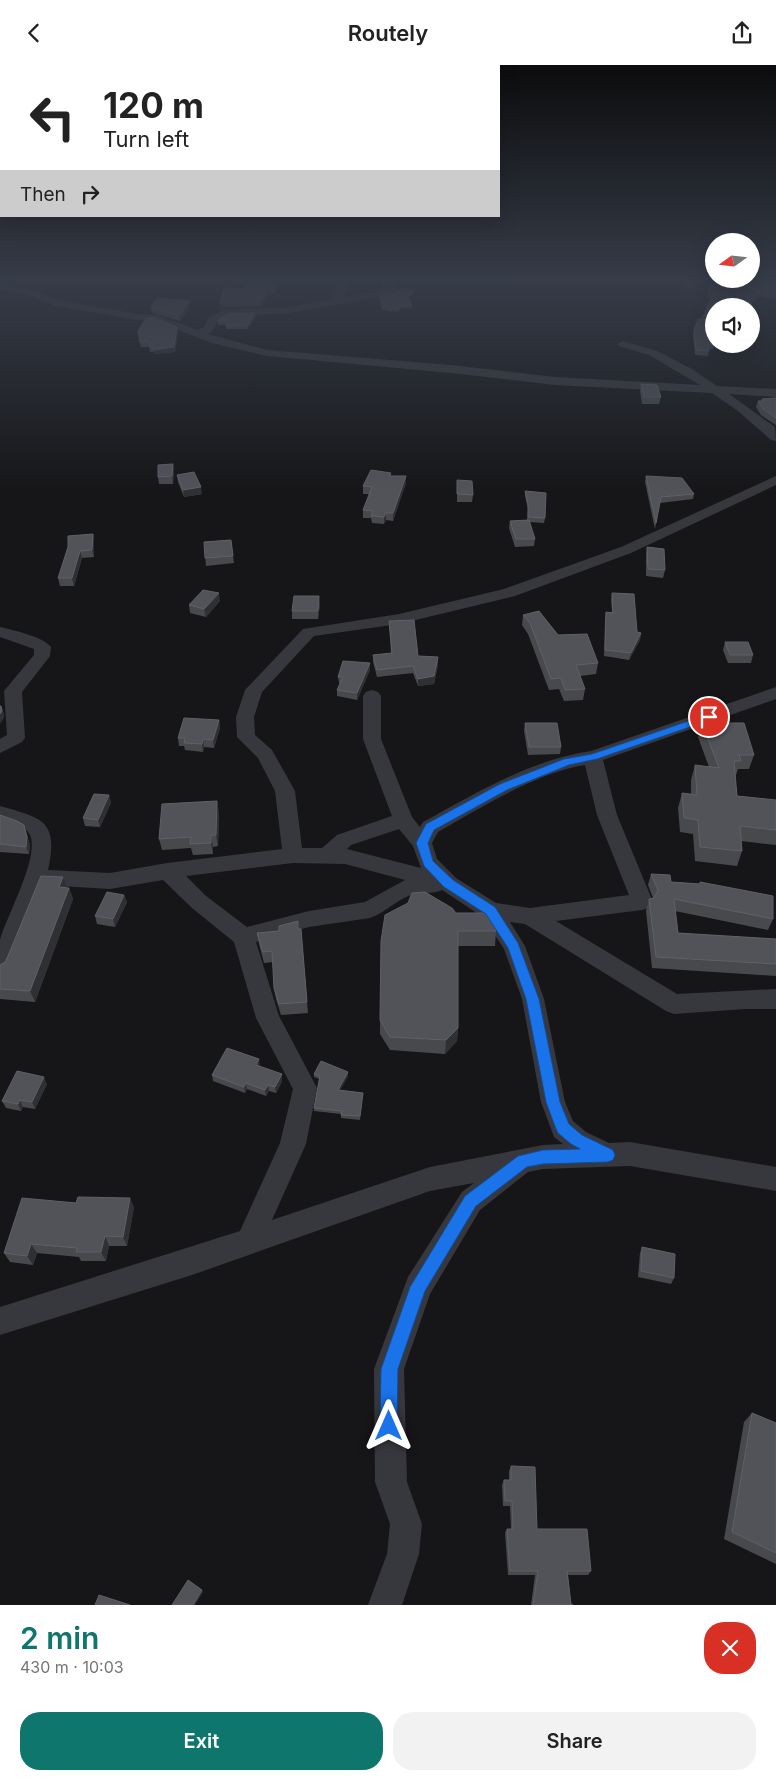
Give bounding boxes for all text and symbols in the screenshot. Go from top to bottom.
icon: back [20,19,48,47]
icon: share [728,19,756,47]
text: Routely [348,20,428,46]
text: 120 m [103,84,204,126]
icon: left [20,85,85,150]
text: Turn left [103,126,189,152]
icon: right [76,180,104,208]
text: Then [20,183,66,206]
north arrow [705,233,760,287]
map controls [705,233,760,353]
button: sound [705,298,760,353]
pin [688,696,730,738]
icon: arrive [695,703,723,731]
position arrow [362,1399,414,1451]
text: 2 min [20,1620,99,1656]
button: close [704,1622,756,1674]
text: 430 m · 10:03 [20,1657,124,1677]
button: Exit [20,1712,383,1770]
button: Share [393,1712,756,1770]

